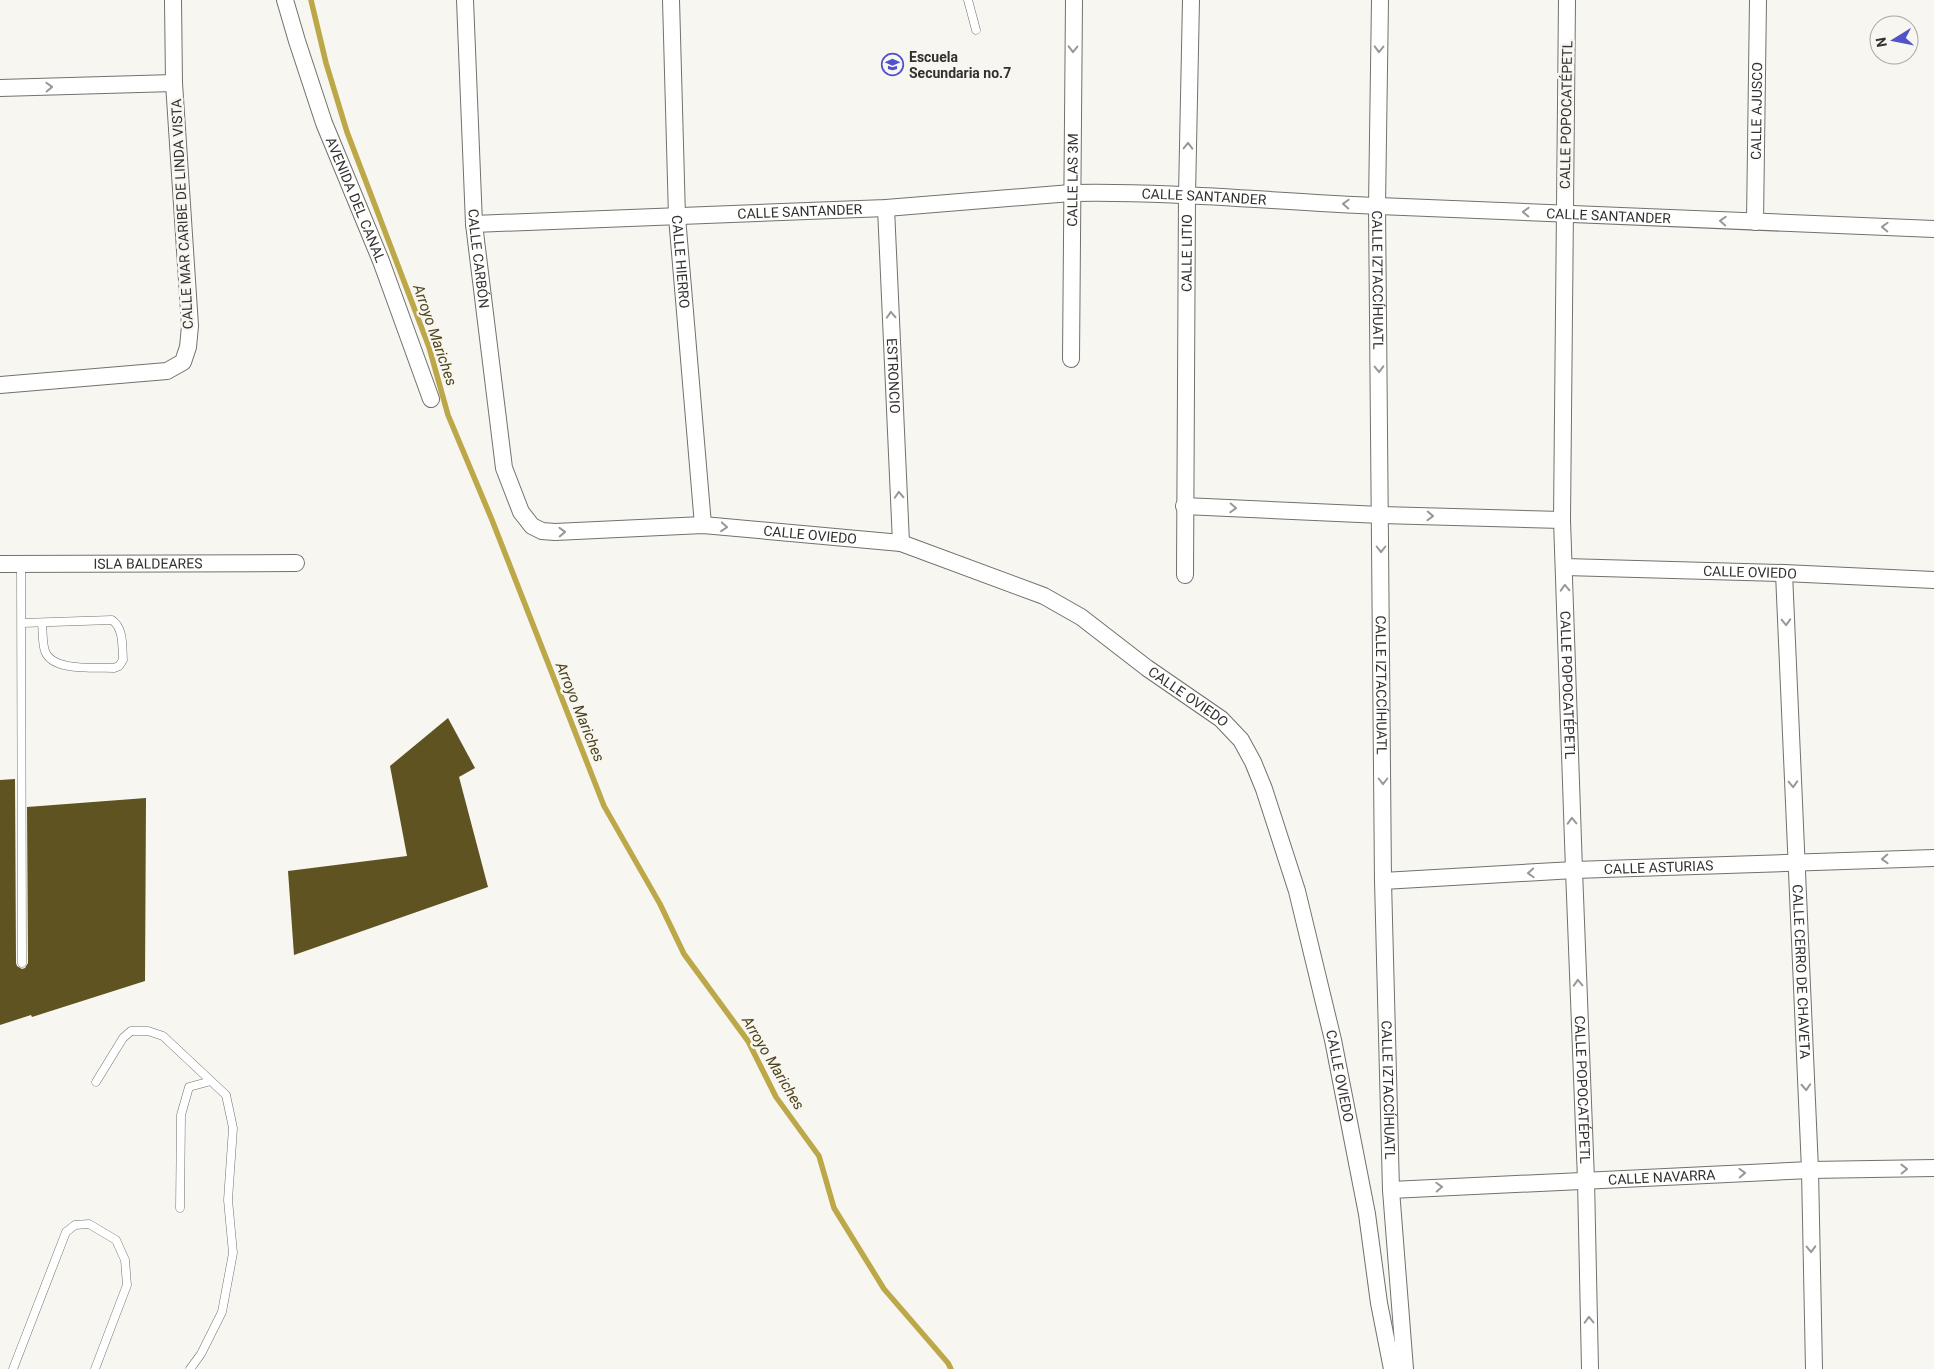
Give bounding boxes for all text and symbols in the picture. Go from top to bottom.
north arrow [1869,15,1919,65]
text: N [1872,36,1890,49]
street label: CALLE POPOCATÉPETL [1556,40,1575,189]
one-way arrow [1068,45,1079,53]
one-way arrow [1374,45,1384,53]
place label: Escuela Secundaria no.7 [909,49,1011,81]
school or university icon: Escuela Secundaria no.7 [881,53,905,77]
street label: CALLE AJUSCO [1748,62,1765,160]
one-way arrow [45,81,53,92]
street label: CALLE MAR CARIBE DE LINDA VISTA [168,98,196,330]
street label: CALLE LAS 3M [1064,133,1081,227]
street label: AVENIDA DEL CANAL [323,135,389,265]
one-way arrow [1183,142,1193,150]
street label: CALLE SANTANDER [1141,185,1267,208]
one-way arrow [1342,199,1350,210]
street label: CALLE SANTANDER [737,201,863,222]
street label: CALLE SANTANDER [1546,205,1672,226]
one-way arrow [1521,206,1529,217]
street label: CALLE CARBÓN [465,208,492,309]
street label: CALLE IZTACCÍHUATL [1369,210,1387,350]
street label: CALLE HIERRO [669,214,693,309]
street label: CALLE LITIO [1178,214,1195,292]
one-way arrow [1719,215,1727,226]
one-way arrow [1881,222,1889,232]
water label: Arroyo Mariches [409,281,461,388]
one-way arrow [886,310,897,318]
street label: ESTRONCIO [884,338,903,414]
one-way arrow [1374,365,1384,373]
one-way arrow [894,490,905,498]
one-way arrow [1229,503,1237,513]
one-way arrow [1426,511,1434,522]
one-way arrow [720,521,728,532]
street label: CALLE OVIEDO [763,523,858,547]
one-way arrow [558,526,566,537]
one-way arrow [1376,545,1386,553]
street label: ISLA BALDEARES [93,555,203,572]
street label: CALLE OVIEDO [1703,563,1797,582]
one-way arrow [1560,584,1571,592]
street label: CALLE POPOCATÉPETL [1557,610,1578,760]
street label: CALLE IZTACCÍHUATL [1373,615,1391,755]
one-way arrow [1780,618,1791,626]
water label: Arroyo Mariches [551,659,608,765]
street label: CALLE OVIEDO [1145,663,1232,730]
one-way arrow [1378,778,1388,785]
one-way arrow [1787,781,1798,789]
one-way arrow [1567,816,1577,824]
one-way arrow [1881,854,1889,864]
street label: CALLE ASTURIAS [1604,857,1714,877]
one-way arrow [1526,867,1534,878]
street label: CALLE CERRO DE CHAVETA [1790,884,1813,1059]
one-way arrow [1573,979,1584,987]
water label: Arroyo Mariches [737,1012,808,1113]
street label: CALLE POPOCATÉPETL [1572,1015,1593,1164]
street label: CALLE IZTACCÍHUATL [1379,1020,1398,1160]
street label: CALLE OVIEDO [1323,1028,1357,1124]
one-way arrow [1801,1083,1811,1091]
one-way arrow [1900,1164,1908,1174]
street label: CALLE NAVARRA [1608,1167,1716,1188]
one-way arrow [1738,1168,1746,1179]
one-way arrow [1436,1182,1444,1193]
one-way arrow [1806,1246,1816,1253]
one-way arrow [1584,1316,1594,1324]

